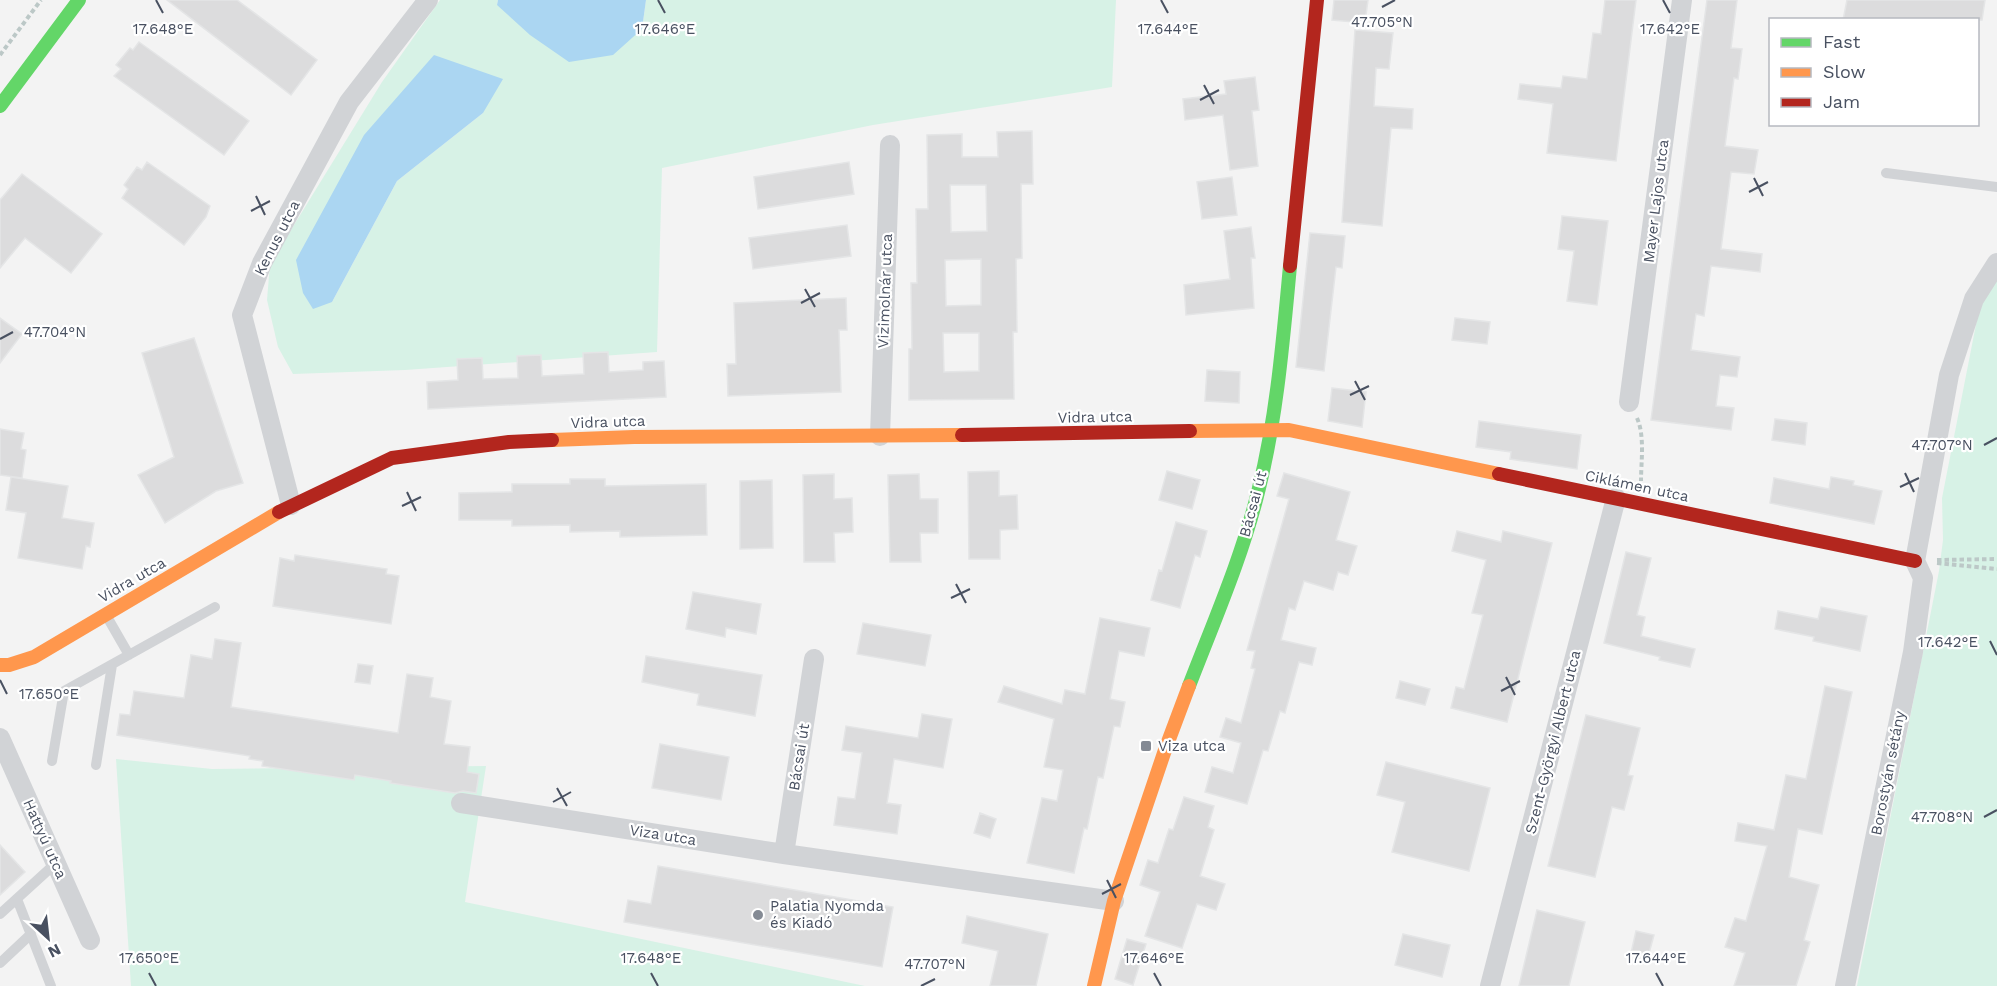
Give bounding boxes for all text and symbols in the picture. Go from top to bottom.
text: 47.705°N [1351,13,1413,31]
legend [1769,18,1979,126]
text: 17.648°E [133,20,193,38]
text: 17.646°E [635,20,695,38]
text: 17.644°E [1138,20,1198,38]
text: 17.642°E [1640,20,1700,38]
text: Fast [1823,31,1861,52]
text: Slow [1823,61,1866,82]
text: Jam [1823,91,1860,112]
street label: Mayer Lajos utca [1640,138,1673,264]
street label: Kenus utca [250,197,304,279]
street label: Vizimolnár utca [874,233,896,349]
text: 47.704°N [24,323,86,341]
street label: Vidra utca [1057,407,1133,427]
street label: Vidra utca [570,412,646,432]
text: 47.707°N [1911,436,1973,454]
street label: Ciklámen utca [1583,466,1691,506]
street label: Bácsai út [1236,468,1271,539]
street label: Vidra utca [95,553,169,606]
text: 17.642°E [1918,633,1978,651]
street label: Szent-Györgyi Albert utca [1521,648,1585,836]
text: 17.650°E [19,685,79,703]
street label: Borostyán sétány [1867,709,1909,837]
street label: Bácsai út [785,721,813,792]
place label: Viza utca [1158,737,1226,755]
marker: Viza utca [1139,739,1153,753]
street label: Hattyú utca [19,796,71,882]
text: 47.708°N [1911,808,1973,826]
street label: Viza utca [628,821,698,849]
place label: Palatia Nyomda és Kiadó [770,897,884,932]
north arrow [18,908,78,968]
marker: Palatia Nyomda és Kiadó [751,908,765,922]
text: N [45,940,64,962]
text: 17.650°E [119,949,179,967]
text: 17.648°E [621,949,681,967]
text: 17.646°E [1124,949,1184,967]
text: 17.644°E [1626,949,1686,967]
text: 47.707°N [904,955,966,973]

